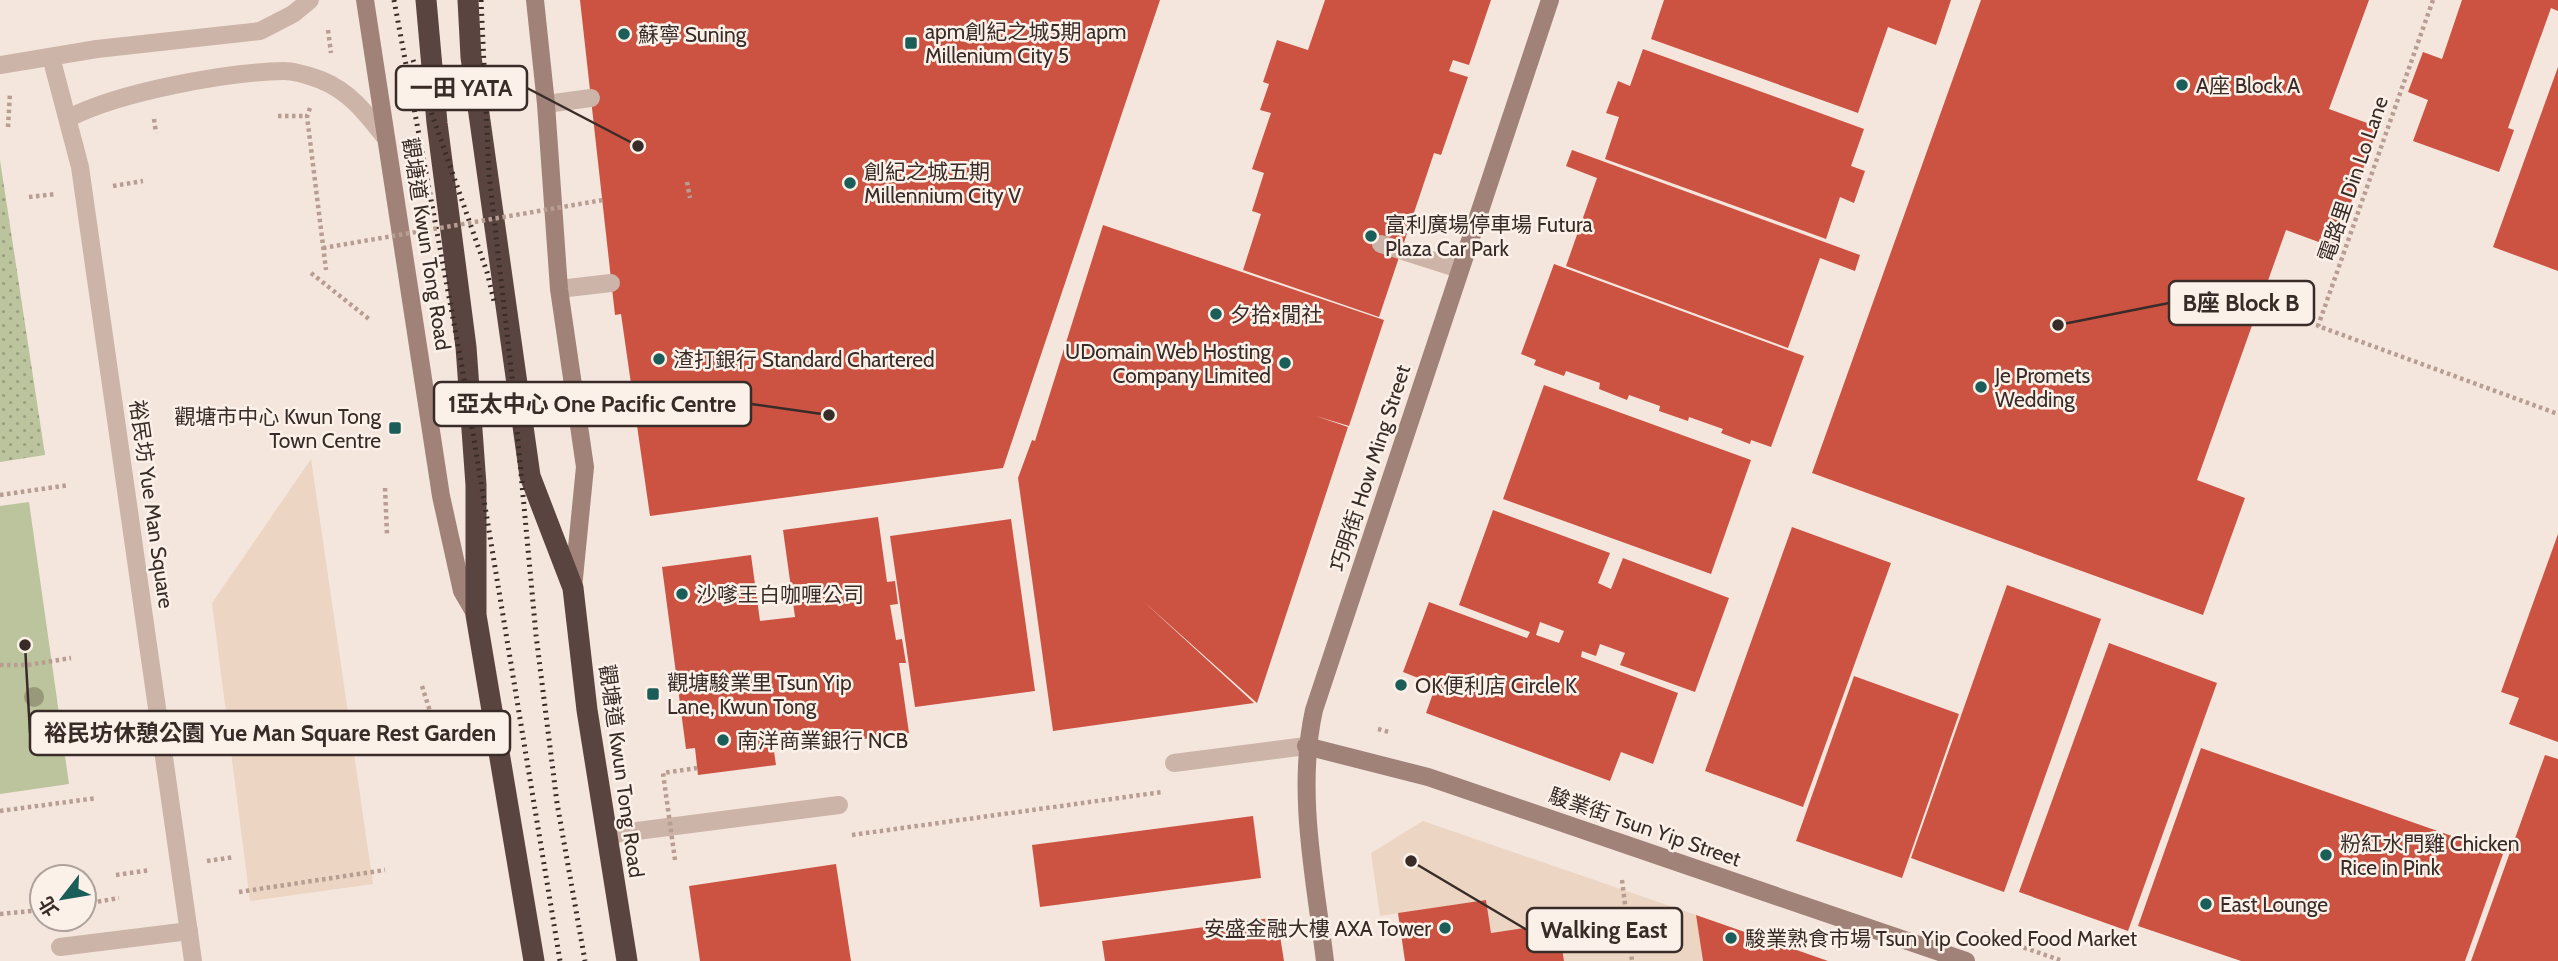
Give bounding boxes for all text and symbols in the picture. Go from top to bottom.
place label: apm創紀之城5期 apm Millenium City 5 [925,19,1126,68]
place label: 蘇寧 Suning [638,22,747,47]
marker: 蘇寧 Suning [616,26,632,42]
marker: apm創紀之城5期 apm Millenium City 5 [903,35,919,51]
callout: 一田 YATA [396,66,527,110]
place label: A座 Block A [2196,73,2300,98]
text: 一田 YATA [410,74,513,102]
marker: A座 Block A [2174,77,2190,93]
street label: 電路里 Din Lo Lane [2313,93,2393,265]
street label: 觀塘道 Kwun Tong Road [398,136,456,352]
place label: 創紀之城五期 Millennium City V [864,159,1021,208]
marker: 創紀之城五期 Millennium City V [842,175,858,191]
place label: 富利廣場停車場 Futura Plaza Car Park [1385,212,1593,261]
marker: 富利廣場停車場 Futura Plaza Car Park [1363,228,1379,244]
callout: B座 Block B [2169,281,2314,325]
text: B座 Block B [2182,289,2300,317]
place label: 夕拾×閒社 [1230,302,1323,327]
marker: 夕拾×閒社 [1208,306,1224,322]
place label: UDomain Web Hosting Company Limited [1065,339,1272,388]
place label: 渣打銀行 Standard Chartered [673,347,935,372]
marker: 渣打銀行 Standard Chartered [651,351,667,367]
marker: UDomain Web Hosting Company Limited [1277,355,1293,371]
street label: 巧明街 How Ming Street [1325,361,1415,575]
place label: Je Promets Wedding [1994,363,2091,412]
marker: Je Promets Wedding [1973,379,1989,395]
callout: 1亞太中心 One Pacific Centre [434,382,751,426]
text: 1亞太中心 One Pacific Centre [448,390,736,418]
street label: 裕民坊 Yue Man Square [125,398,179,610]
place label: 觀塘市中心 Kwun Tong Town Centre [174,404,382,453]
marker: 觀塘市中心 Kwun Tong Town Centre [387,420,403,436]
place label: 沙嗲王白咖喱公司 [696,582,864,607]
marker: 沙嗲王白咖喱公司 [674,586,690,602]
street label: 觀塘道 Kwun Tong Road [595,663,649,879]
place label: 觀塘駿業里 Tsun Yip Lane, Kwun Tong [667,670,852,719]
place label: OK便利店 Circle K [1415,673,1577,698]
marker: OK便利店 Circle K [1393,677,1409,693]
marker: 觀塘駿業里 Tsun Yip Lane, Kwun Tong [645,686,661,702]
callout: 裕民坊休憩公園 Yue Man Square Rest Garden [30,711,510,755]
text: 裕民坊休憩公園 Yue Man Square Rest Garden [44,719,496,747]
place label: 南洋商業銀行 NCB [737,728,908,753]
marker: 南洋商業銀行 NCB [715,732,731,748]
street label: 駿業街 Tsun Yip Street [1546,782,1744,872]
place label: 粉紅水門雞 Chicken Rice in Pink [2340,831,2519,880]
marker: 粉紅水門雞 Chicken Rice in Pink [2318,847,2334,863]
north arrow [28,863,98,933]
text: 北 [34,892,64,921]
place label: East Lounge [2220,892,2328,917]
marker: East Lounge [2198,896,2214,912]
callout: Walking East [1527,908,1682,952]
place label: 安盛金融大樓 AXA Tower [1204,916,1431,941]
text: Walking East [1540,916,1668,944]
marker: 安盛金融大樓 AXA Tower [1437,920,1453,936]
place label: 駿業熟食市場 Tsun Yip Cooked Food Market [1745,926,2137,951]
marker: 駿業熟食市場 Tsun Yip Cooked Food Market [1723,930,1739,946]

